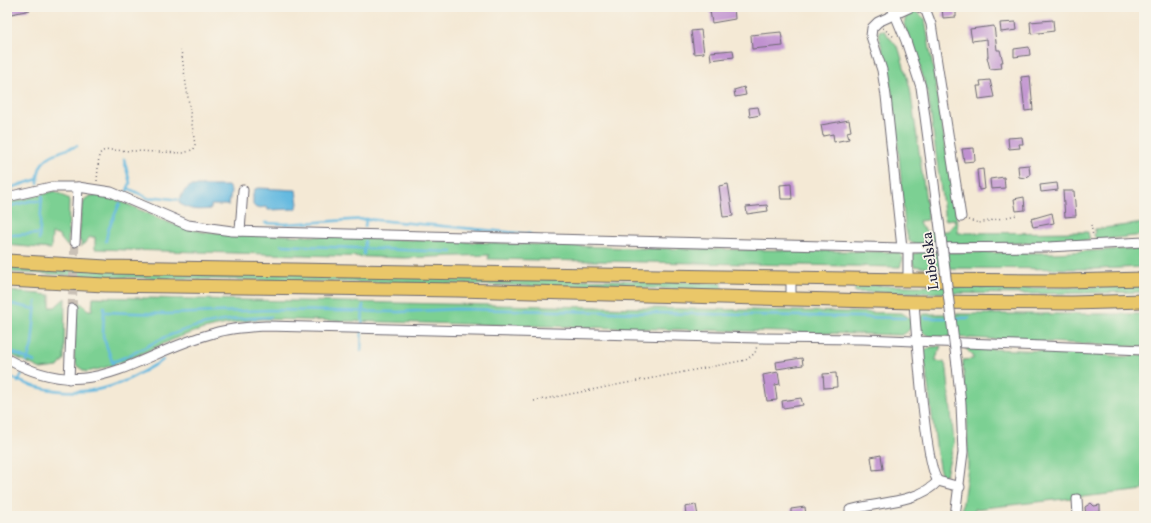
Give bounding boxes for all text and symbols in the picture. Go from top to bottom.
street label: Lubelska [917,230,945,291]

